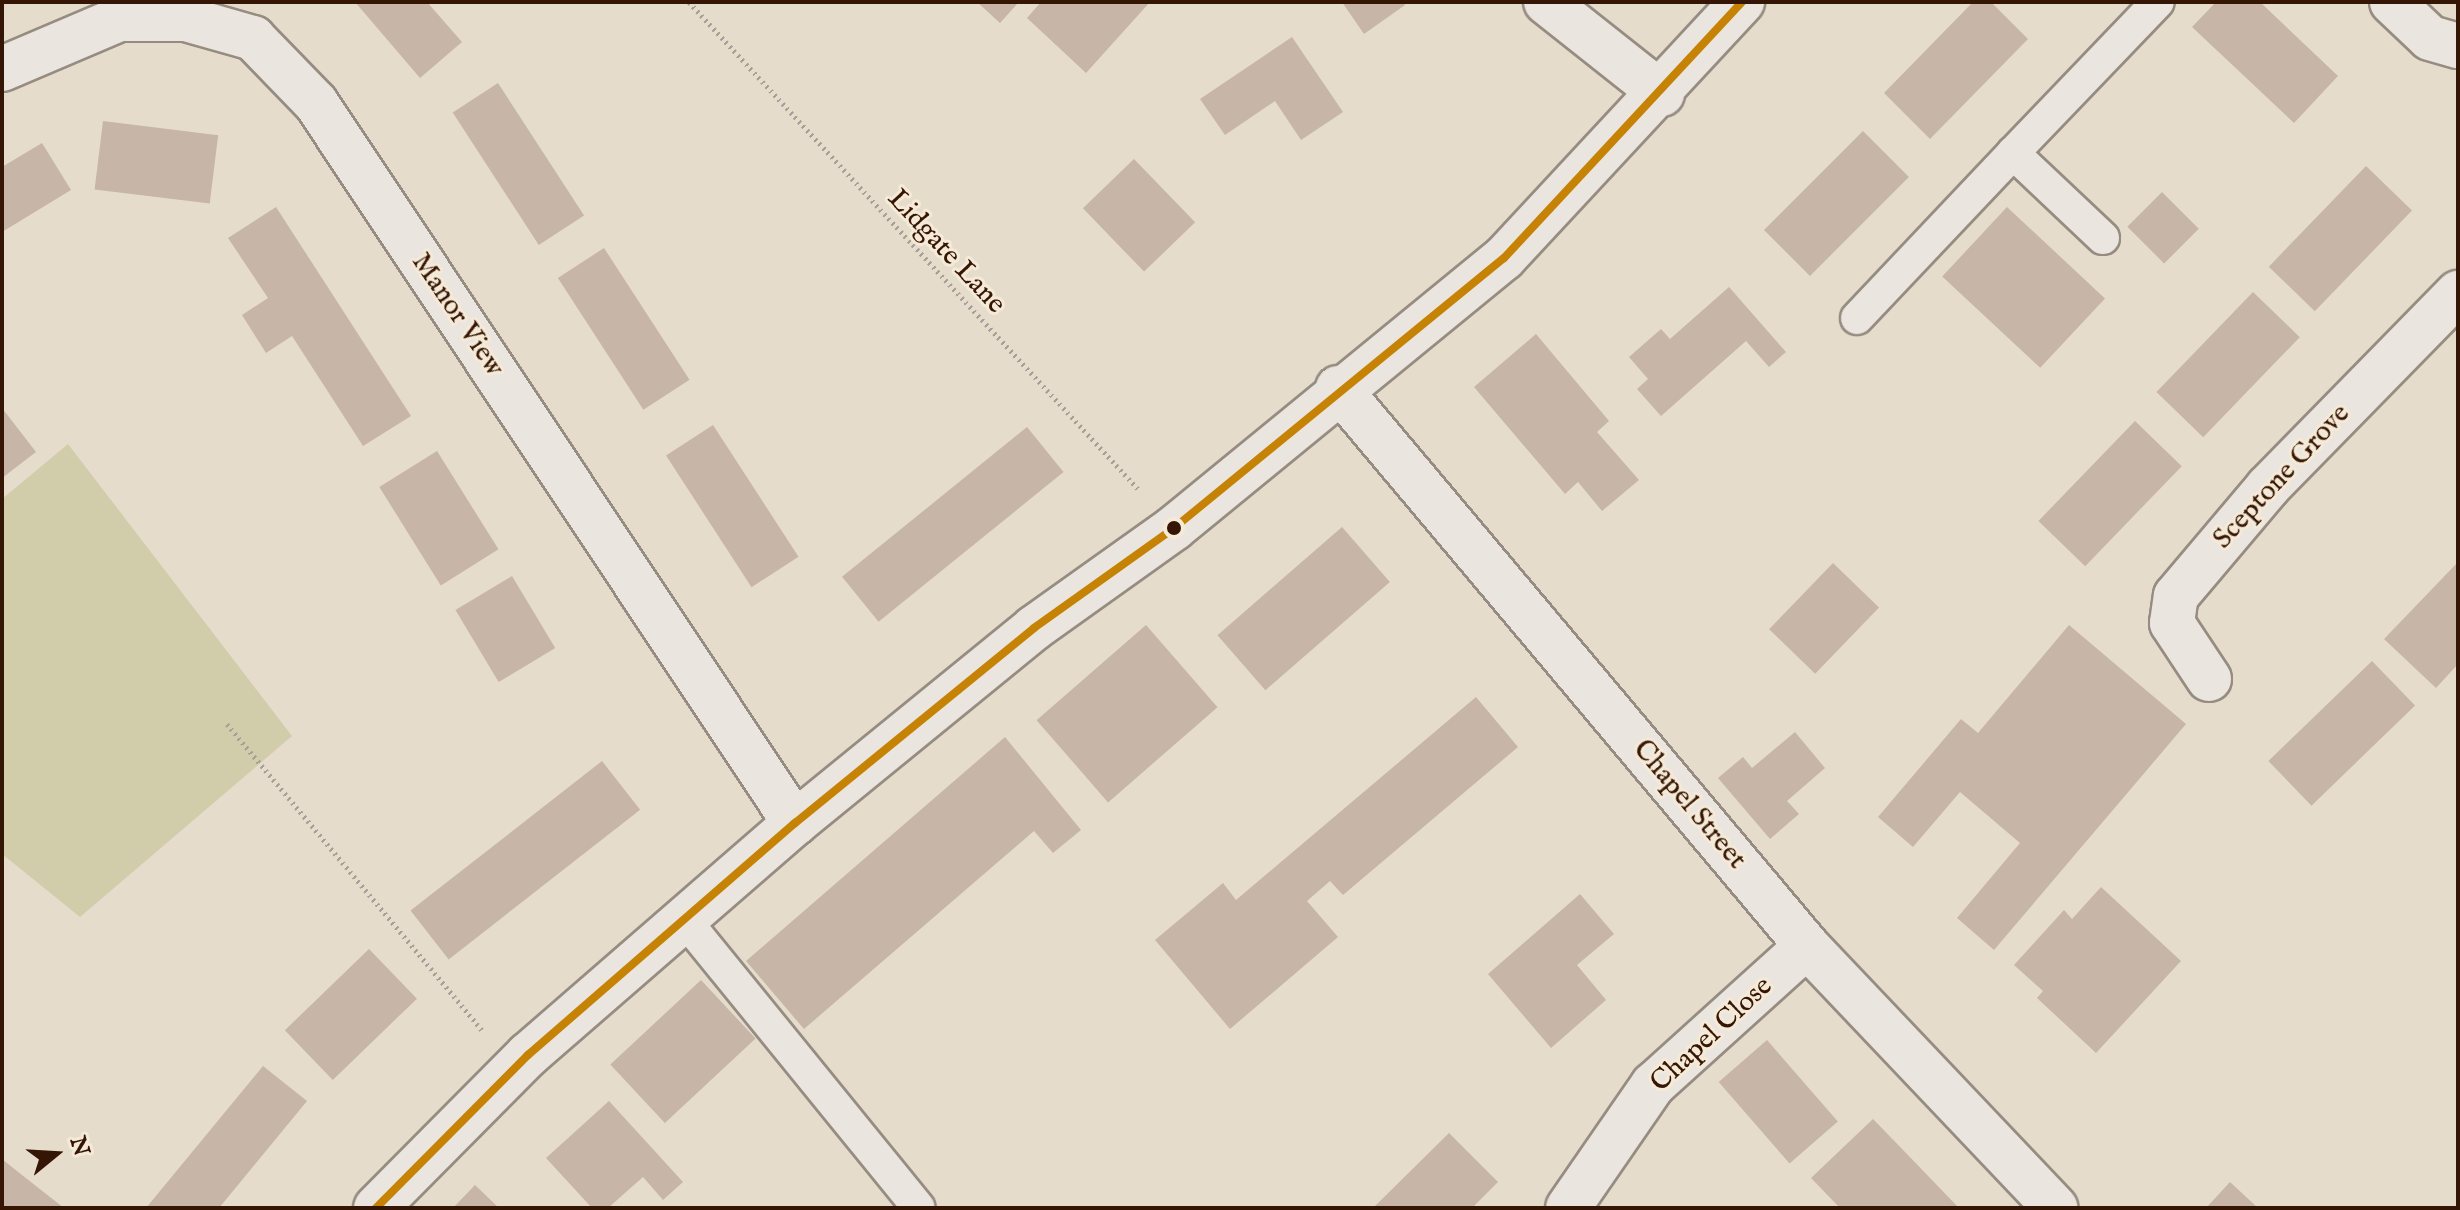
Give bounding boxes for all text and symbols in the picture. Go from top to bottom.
street label: Lidgate Lane [880,183,1012,321]
street label: Manor View [403,247,511,383]
street label: Sceptone Grove [2207,398,2357,556]
unlabelled marker [1166,520,1182,536]
street label: Chapel Street [1625,734,1753,876]
street label: Chapel Close [1644,970,1780,1100]
north arrow [16,1114,96,1194]
text: N [63,1133,95,1160]

